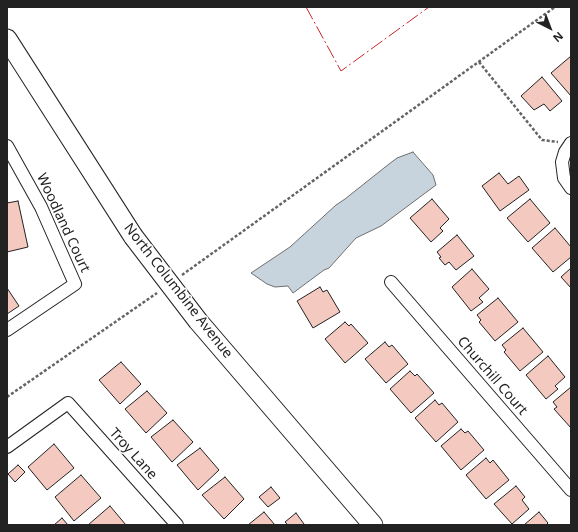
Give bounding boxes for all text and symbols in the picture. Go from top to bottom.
north arrow [530,8,570,48]
text: N [550,29,567,46]
street label: Woodland Court [33,171,93,275]
street label: North Columbine Avenue [120,220,236,362]
street label: Churchill Court [453,333,531,419]
street label: Troy Lane [106,425,160,483]

